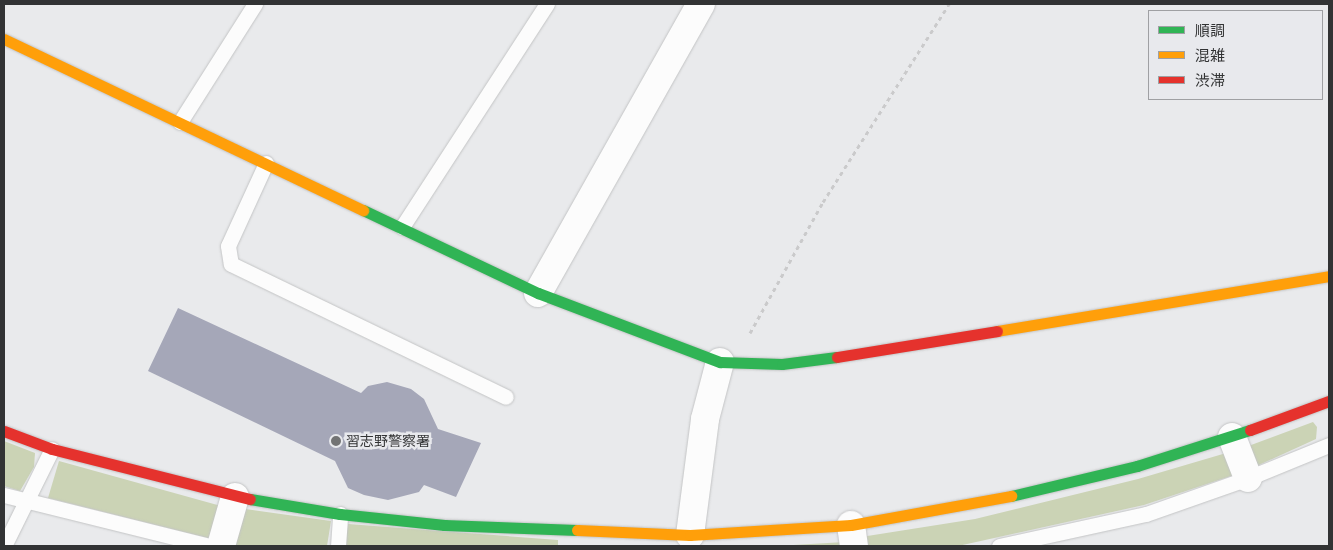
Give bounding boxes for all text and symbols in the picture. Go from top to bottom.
legend [1148,10,1323,100]
text: 順調 [1195,21,1225,40]
text: 混雑 [1195,46,1225,65]
text: 渋滞 [1195,71,1225,90]
place label: 習志野警察署 [346,433,430,449]
marker: 習志野警察署 [330,435,342,447]

